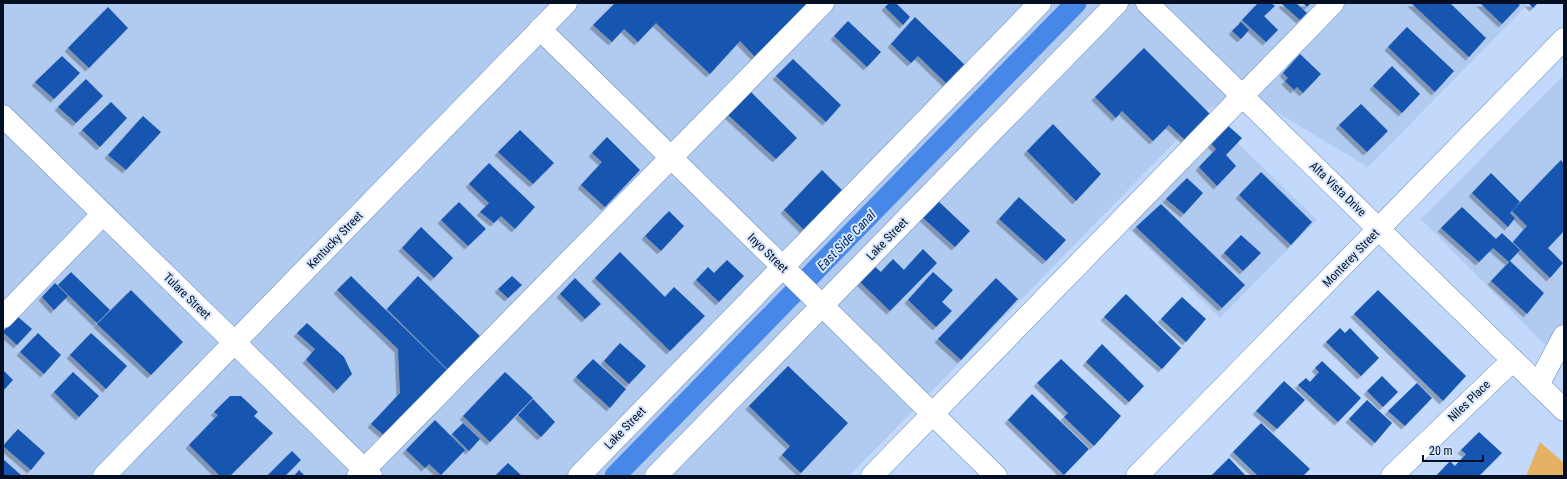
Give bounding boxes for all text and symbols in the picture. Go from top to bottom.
street label: Alta Vista Drive [1307,159,1369,220]
water label: East Side Canal [814,206,879,273]
street label: Kentucky Street [304,208,366,271]
street label: Lake Street [863,215,911,263]
street label: Monterey Street [1320,226,1382,290]
street label: Inyo Street [745,230,791,276]
street label: Tulare Street [161,270,214,322]
street label: Niles Place [1445,377,1493,424]
street label: Lake Street [601,404,649,452]
scale bar [1423,437,1483,463]
text: 20 m [1429,444,1453,458]

